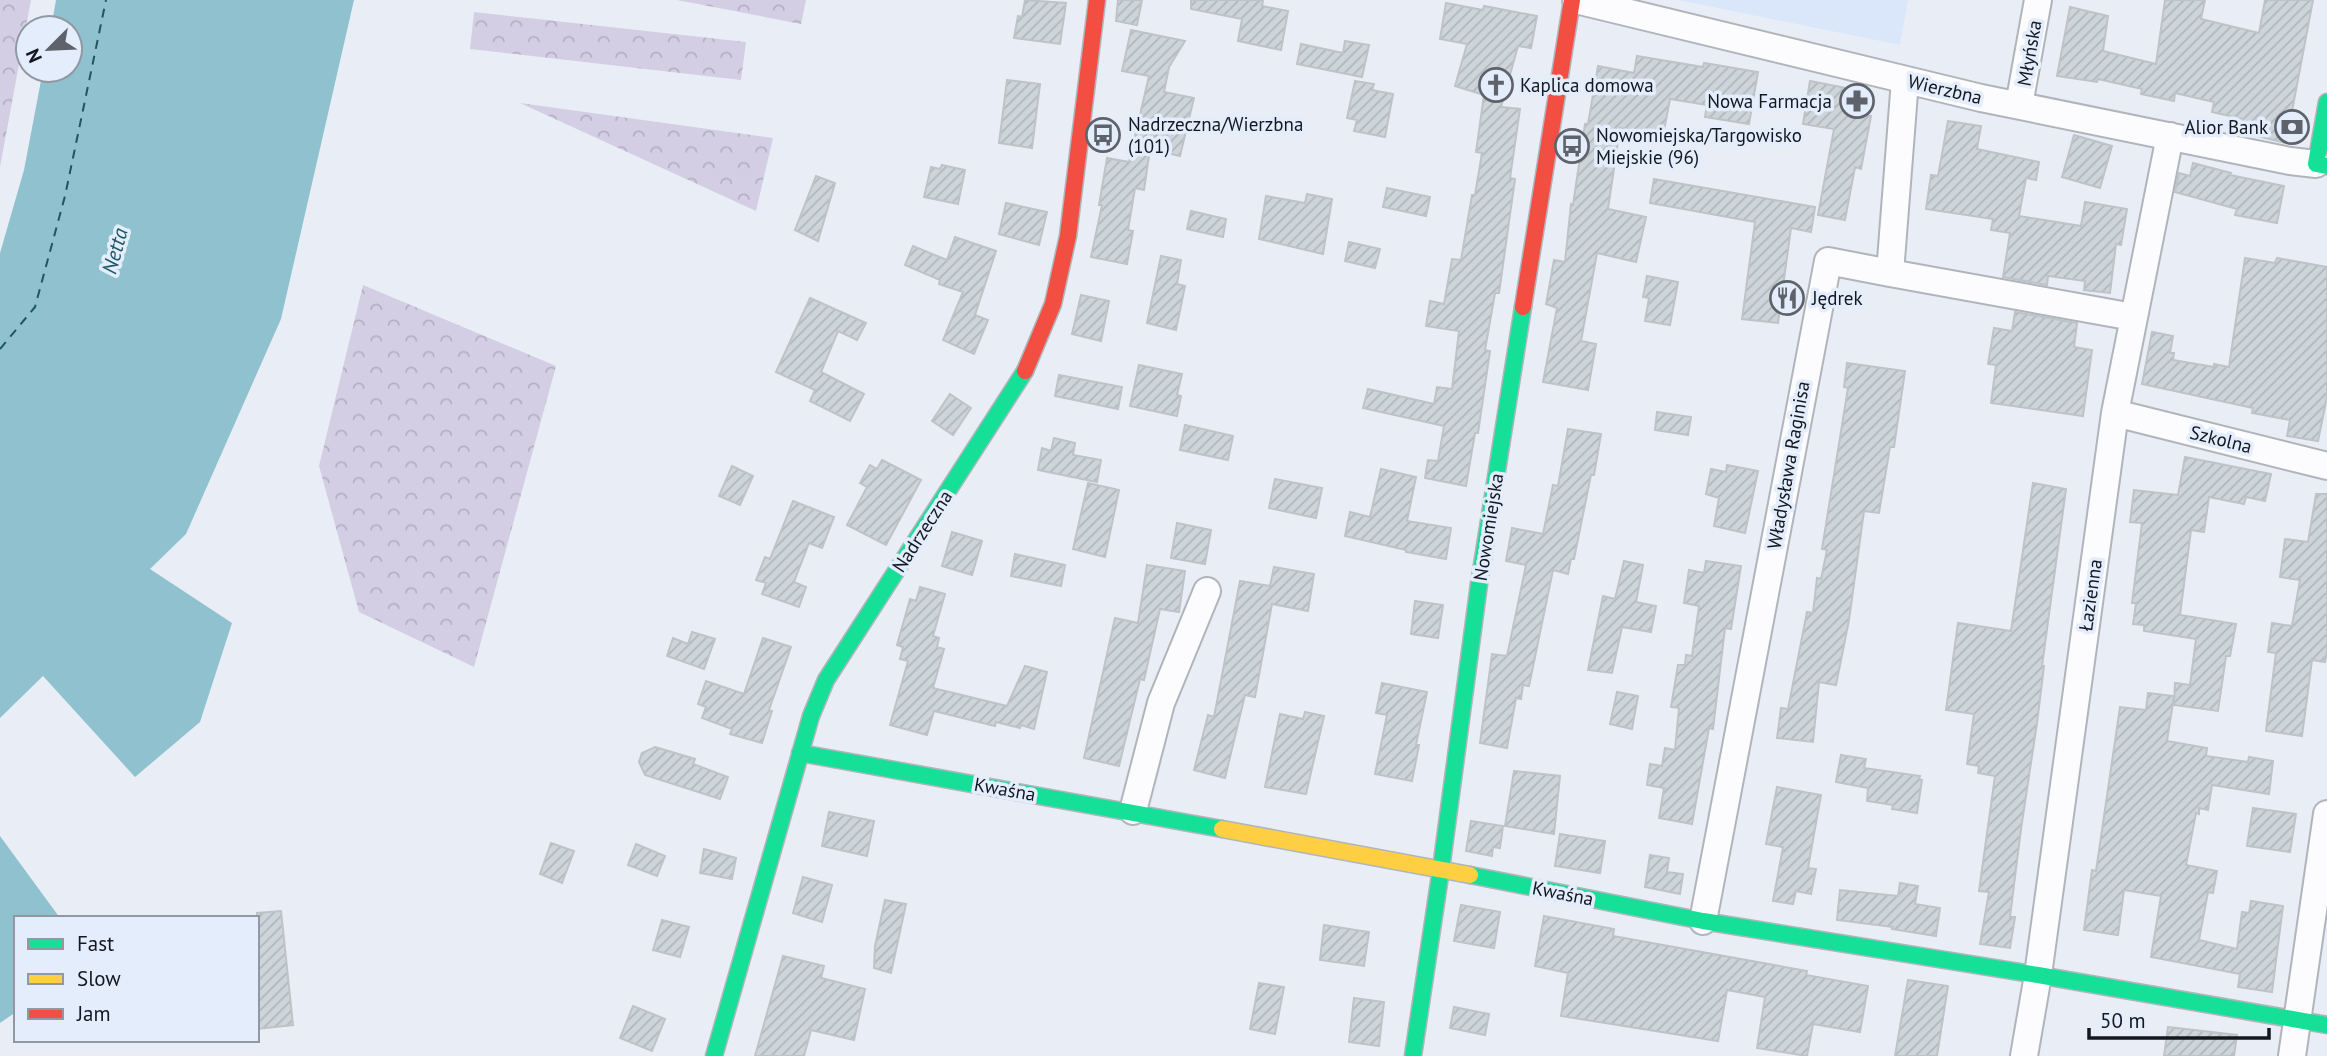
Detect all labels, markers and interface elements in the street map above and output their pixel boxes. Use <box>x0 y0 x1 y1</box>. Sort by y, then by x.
north arrow <box>14 14 84 84</box>
street label: Młyńska <box>2011 18 2047 88</box>
text: N <box>20 45 47 66</box>
church icon: Kaplica domowa <box>1477 66 1515 104</box>
street label: Wierzbna <box>1906 69 1984 109</box>
place label: Kaplica domowa <box>1520 73 1654 97</box>
pharmacy icon: Nowa Farmacja <box>1838 82 1876 120</box>
place label: Nowa Farmacja <box>1707 89 1832 113</box>
bank icon: Alior Bank <box>2273 108 2311 146</box>
place label: Nadrzeczna/Wierzbna (101) <box>1128 112 1303 158</box>
place label: Alior Bank <box>2185 115 2268 139</box>
bus stop icon: Nadrzeczna/Wierzbna (101) <box>1084 116 1122 154</box>
place label: Nowomiejska/Targowisko Miejskie (96) <box>1596 123 1802 169</box>
bus stop icon: Nowomiejska/Targowisko Miejskie (96) <box>1553 127 1591 165</box>
water label: Netta <box>95 224 134 277</box>
restaurant icon: Jędrek <box>1768 279 1806 317</box>
place label: Jędrek <box>1811 286 1863 310</box>
street label: Władysława Raginisa <box>1761 379 1815 551</box>
street label: Szkolna <box>2188 420 2254 458</box>
street label: Nowomiejska <box>1468 472 1508 582</box>
street label: Nadrzeczna <box>887 485 957 577</box>
street label: Łazienna <box>2073 558 2107 632</box>
street label: Kwaśna <box>972 772 1038 806</box>
street label: Kwaśna <box>1530 875 1596 911</box>
legend <box>14 916 259 1042</box>
text: Fast <box>77 930 114 957</box>
text: Slow <box>77 965 121 992</box>
scale bar <box>2089 996 2269 1040</box>
text: Jam <box>76 1000 111 1027</box>
text: 50 m <box>2100 1007 2146 1034</box>

